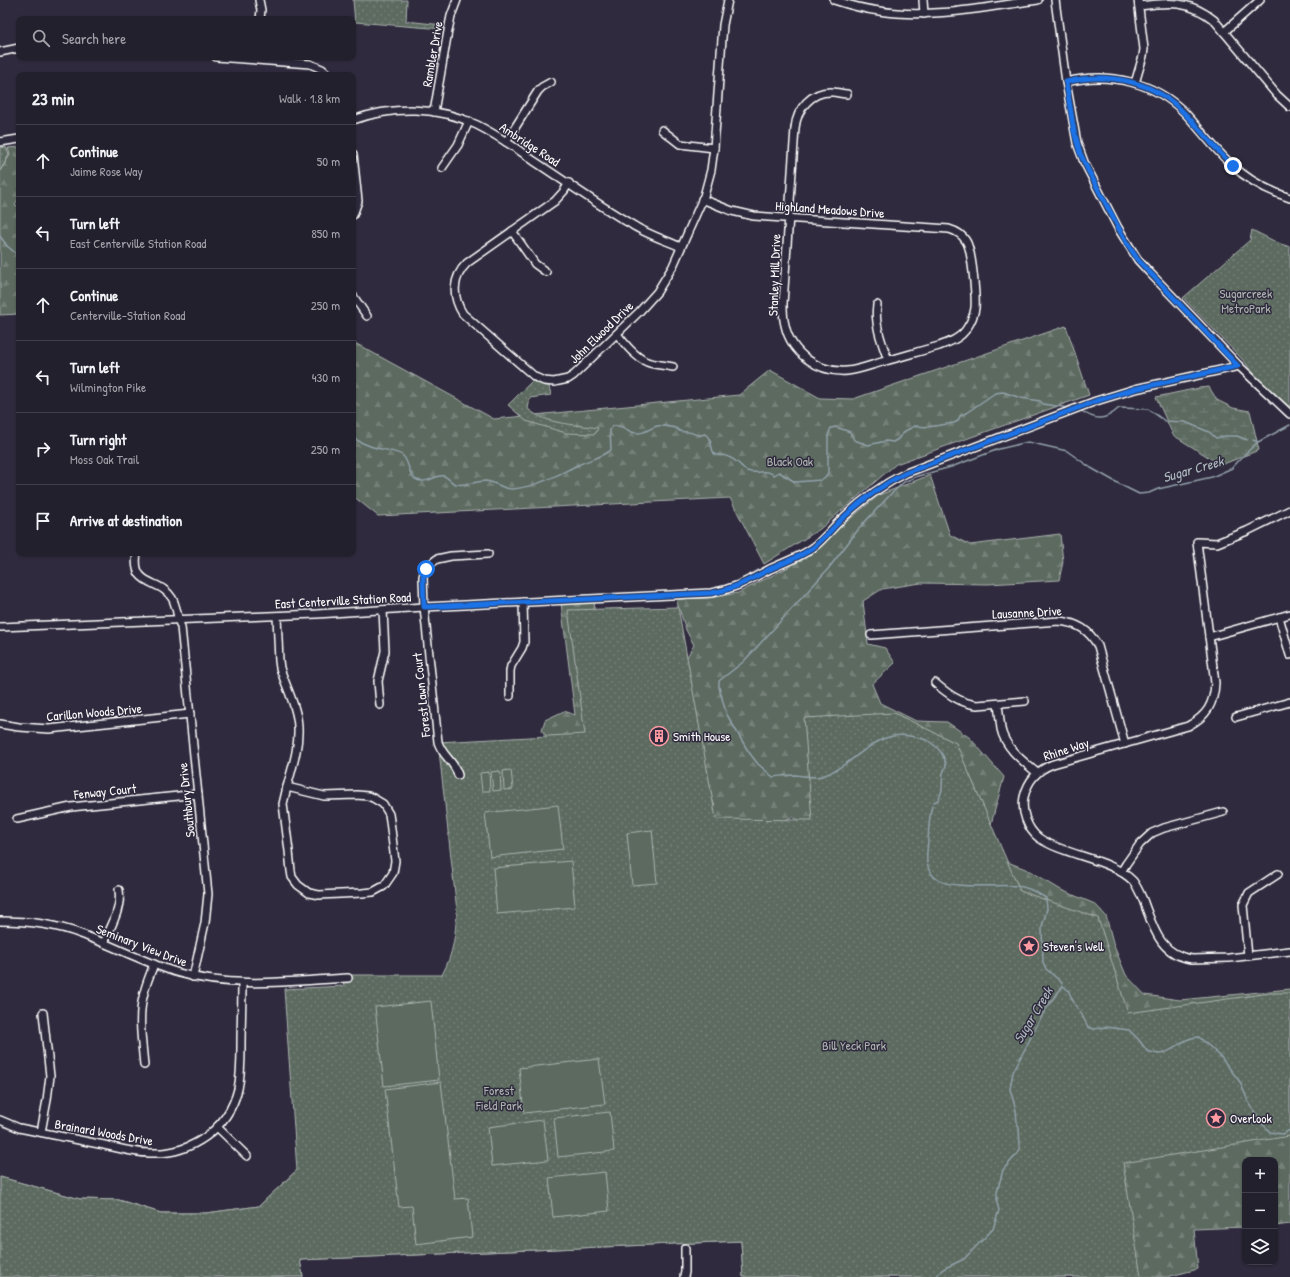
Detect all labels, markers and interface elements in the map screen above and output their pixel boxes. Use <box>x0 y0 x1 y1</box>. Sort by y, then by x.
search box <box>16 16 356 60</box>
street label: Rambler Drive <box>417 20 447 88</box>
icon: search <box>30 27 52 49</box>
text: Search here <box>62 28 126 49</box>
text: 23 min <box>32 87 75 110</box>
text: Walk · 1.8 km <box>279 89 340 107</box>
street label: Ambridge Road <box>496 118 564 170</box>
text: Continue <box>70 141 118 162</box>
icon: ahead <box>32 150 54 172</box>
text: 50 m <box>317 152 340 170</box>
route end <box>1224 157 1242 175</box>
text: Jaime Rose Way <box>70 162 143 180</box>
street label: Highland Meadows Drive <box>775 196 885 222</box>
text: Turn left <box>70 213 120 234</box>
icon: left <box>32 222 54 244</box>
text: 850 m <box>311 224 340 242</box>
text: East Centerville Station Road <box>70 234 206 252</box>
street label: Stanley Mill Drive <box>764 234 784 316</box>
park label: Sugarcreek MetroPark <box>1220 284 1273 317</box>
text: Continue <box>70 285 118 306</box>
icon: ahead <box>32 294 54 316</box>
text: 250 m <box>311 296 340 314</box>
street label: John Elwood Drive <box>565 297 637 367</box>
text: Centerville-Station Road <box>70 306 185 324</box>
text: Turn left <box>70 357 120 378</box>
icon: left <box>32 366 54 388</box>
text: 430 m <box>312 368 340 386</box>
text: Wilmington Pike <box>70 378 146 396</box>
text: Turn right <box>70 429 126 450</box>
icon: right <box>32 438 54 460</box>
text: 250 m <box>311 440 340 458</box>
text: Moss Oak Trail <box>70 450 139 468</box>
water label: Sugar Creek <box>1160 450 1227 487</box>
park label: Black Oak <box>767 452 814 470</box>
icon: arrive <box>32 510 54 532</box>
text: Arrive at destination <box>70 510 182 531</box>
route start <box>417 560 435 578</box>
street label: East Centerville Station Road <box>274 587 412 613</box>
street label: Lausanne Drive <box>992 601 1062 623</box>
street label: Forest Lawn Court <box>408 651 434 739</box>
street label: Carillon Woods Drive <box>45 699 143 725</box>
building icon: Smith House <box>648 725 670 747</box>
place label: Smith House <box>673 727 730 745</box>
street label: Rhine Way <box>1041 733 1092 765</box>
street label: Southbury Drive <box>173 762 199 838</box>
street label: Fenway Court <box>72 779 138 803</box>
street label: Seminary View Drive <box>94 919 190 971</box>
place icon: Steven's Well <box>1018 935 1040 957</box>
place label: Steven's Well <box>1043 937 1104 955</box>
water label: Sugar Creek <box>1008 982 1058 1047</box>
park label: Bill Yeck Park <box>822 1036 887 1054</box>
park label: Forest Field Park <box>475 1081 523 1114</box>
place icon: Overlook <box>1205 1107 1227 1129</box>
place label: Overlook <box>1230 1109 1273 1127</box>
street label: Brainard Woods Drive <box>53 1114 155 1150</box>
map controls <box>1242 1157 1278 1265</box>
button: + <box>1242 1157 1278 1193</box>
button: − <box>1242 1193 1278 1229</box>
button: layers <box>1242 1229 1278 1265</box>

